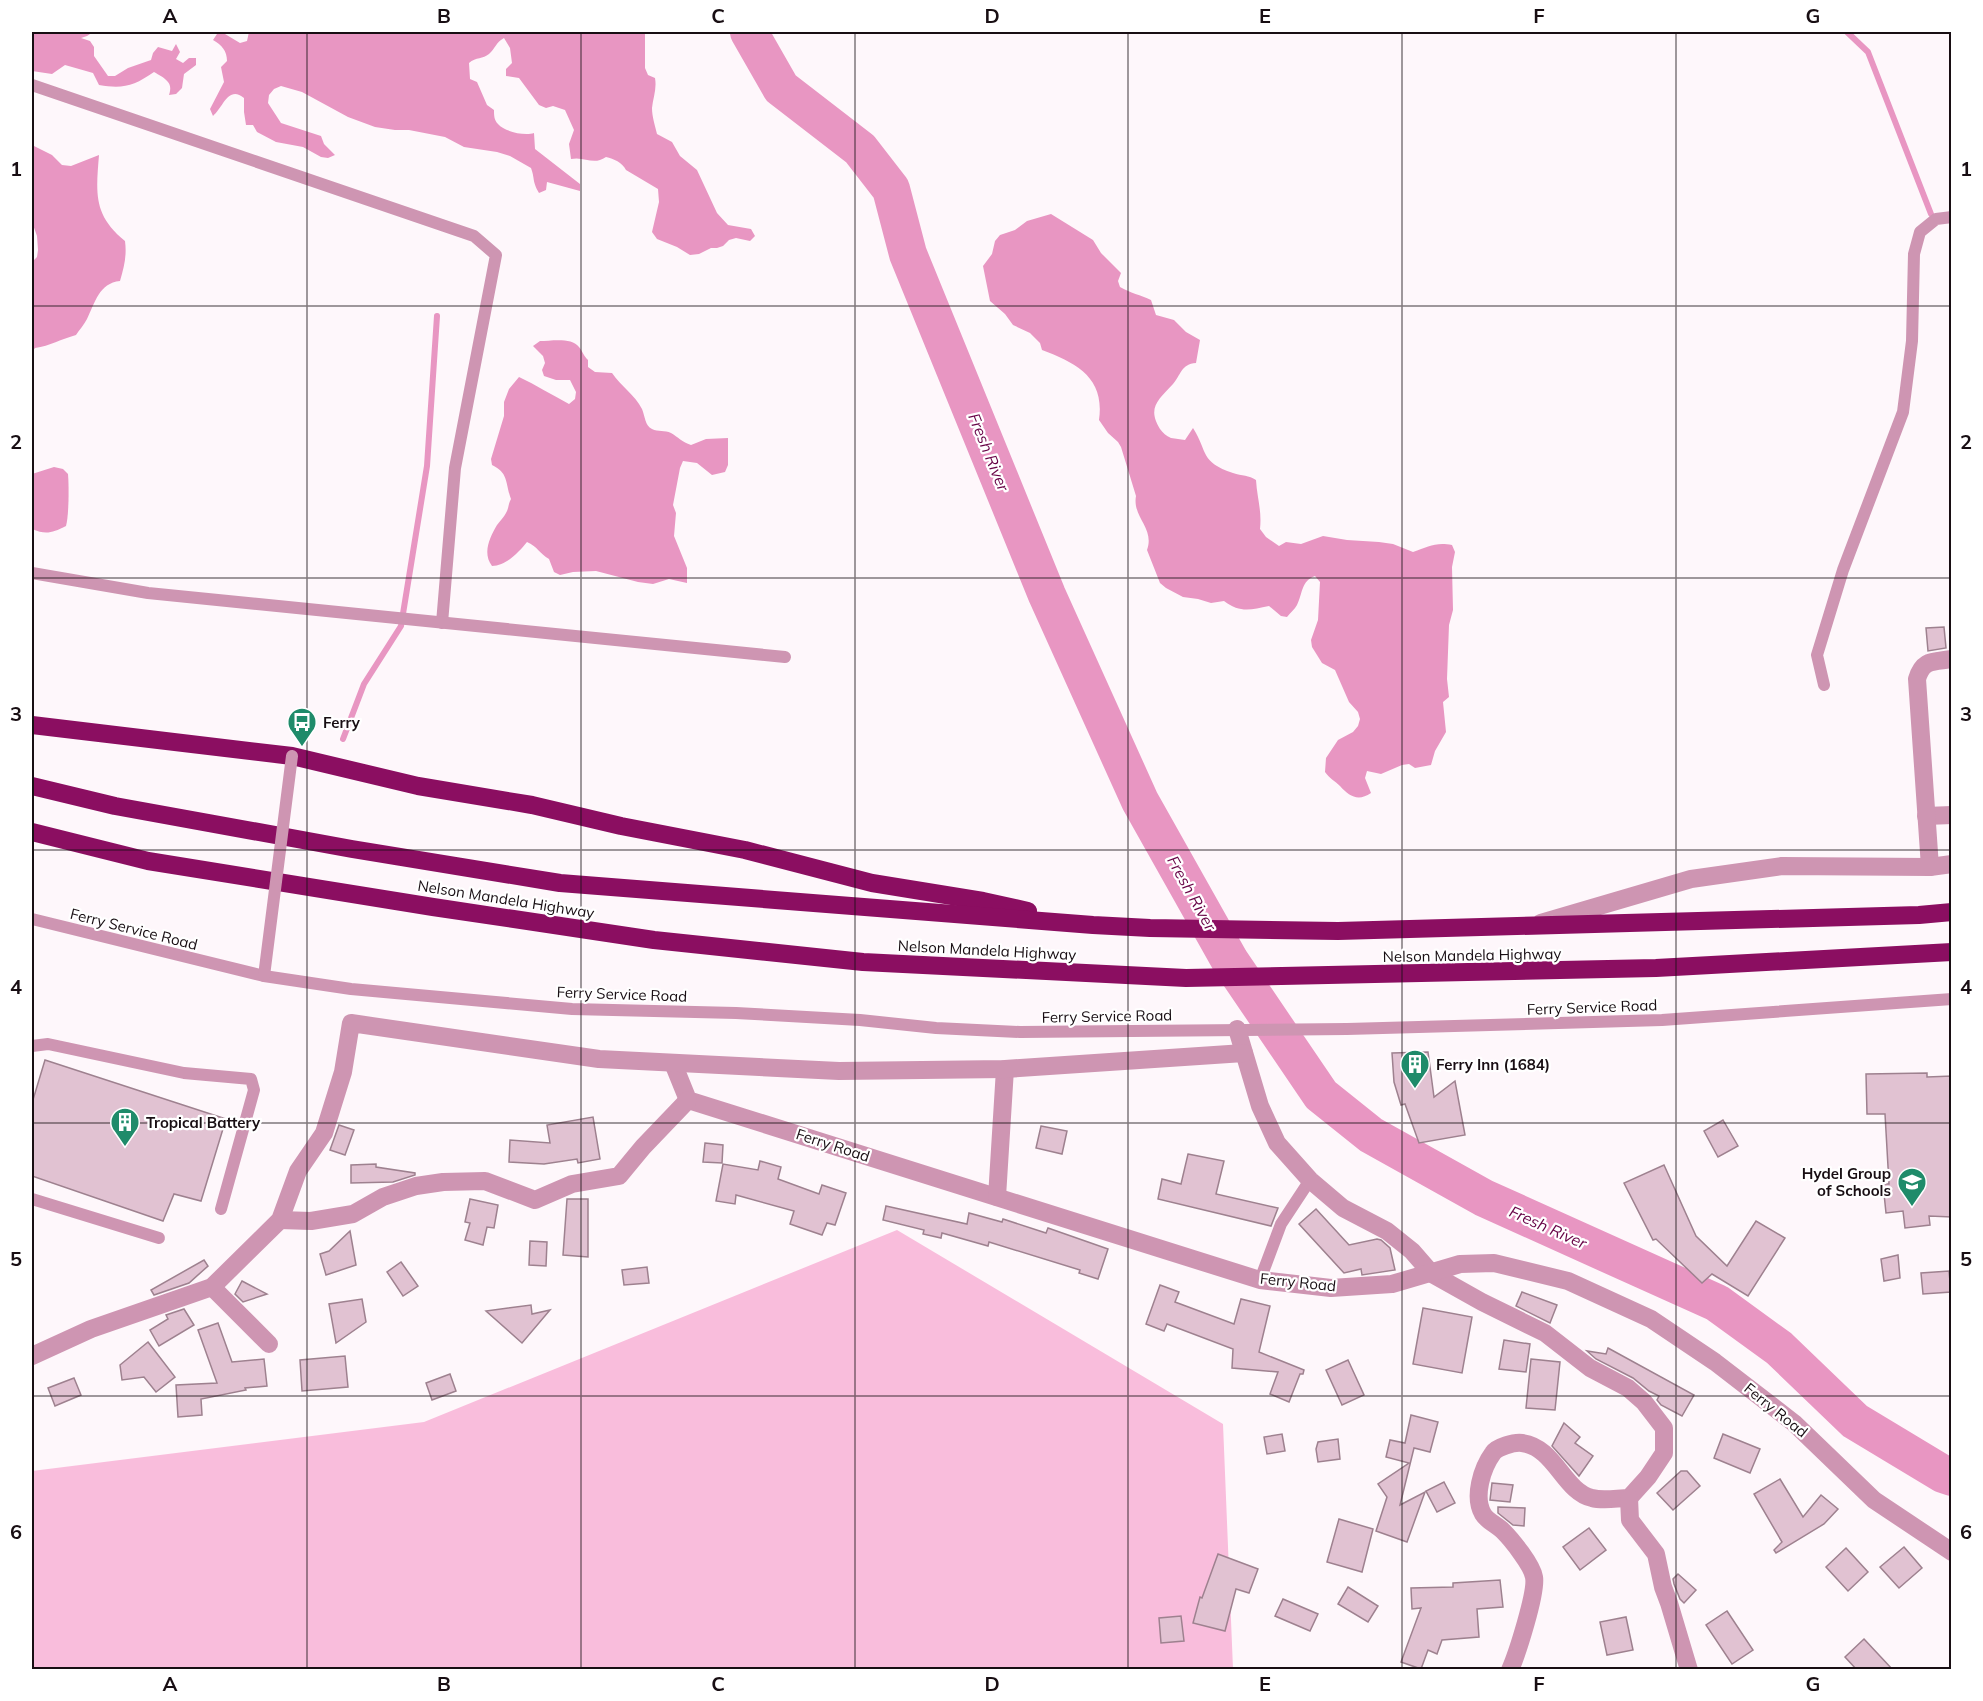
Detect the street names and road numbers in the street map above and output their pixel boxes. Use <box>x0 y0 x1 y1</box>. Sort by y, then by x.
street label: Nelson Mandela Highway <box>416 876 596 922</box>
street label: Ferry Service Road <box>68 904 200 954</box>
street label: Nelson Mandela Highway <box>897 936 1077 964</box>
street label: Nelson Mandela Highway <box>1383 944 1561 966</box>
street label: Ferry Service Road <box>556 982 688 1006</box>
street label: Ferry Service Road <box>1526 995 1658 1019</box>
street label: Ferry Service Road <box>1042 1005 1172 1027</box>
street label: Ferry Road <box>794 1124 872 1166</box>
street label: Ferry Road <box>1259 1269 1337 1295</box>
street label: Ferry Road <box>1740 1379 1812 1441</box>

